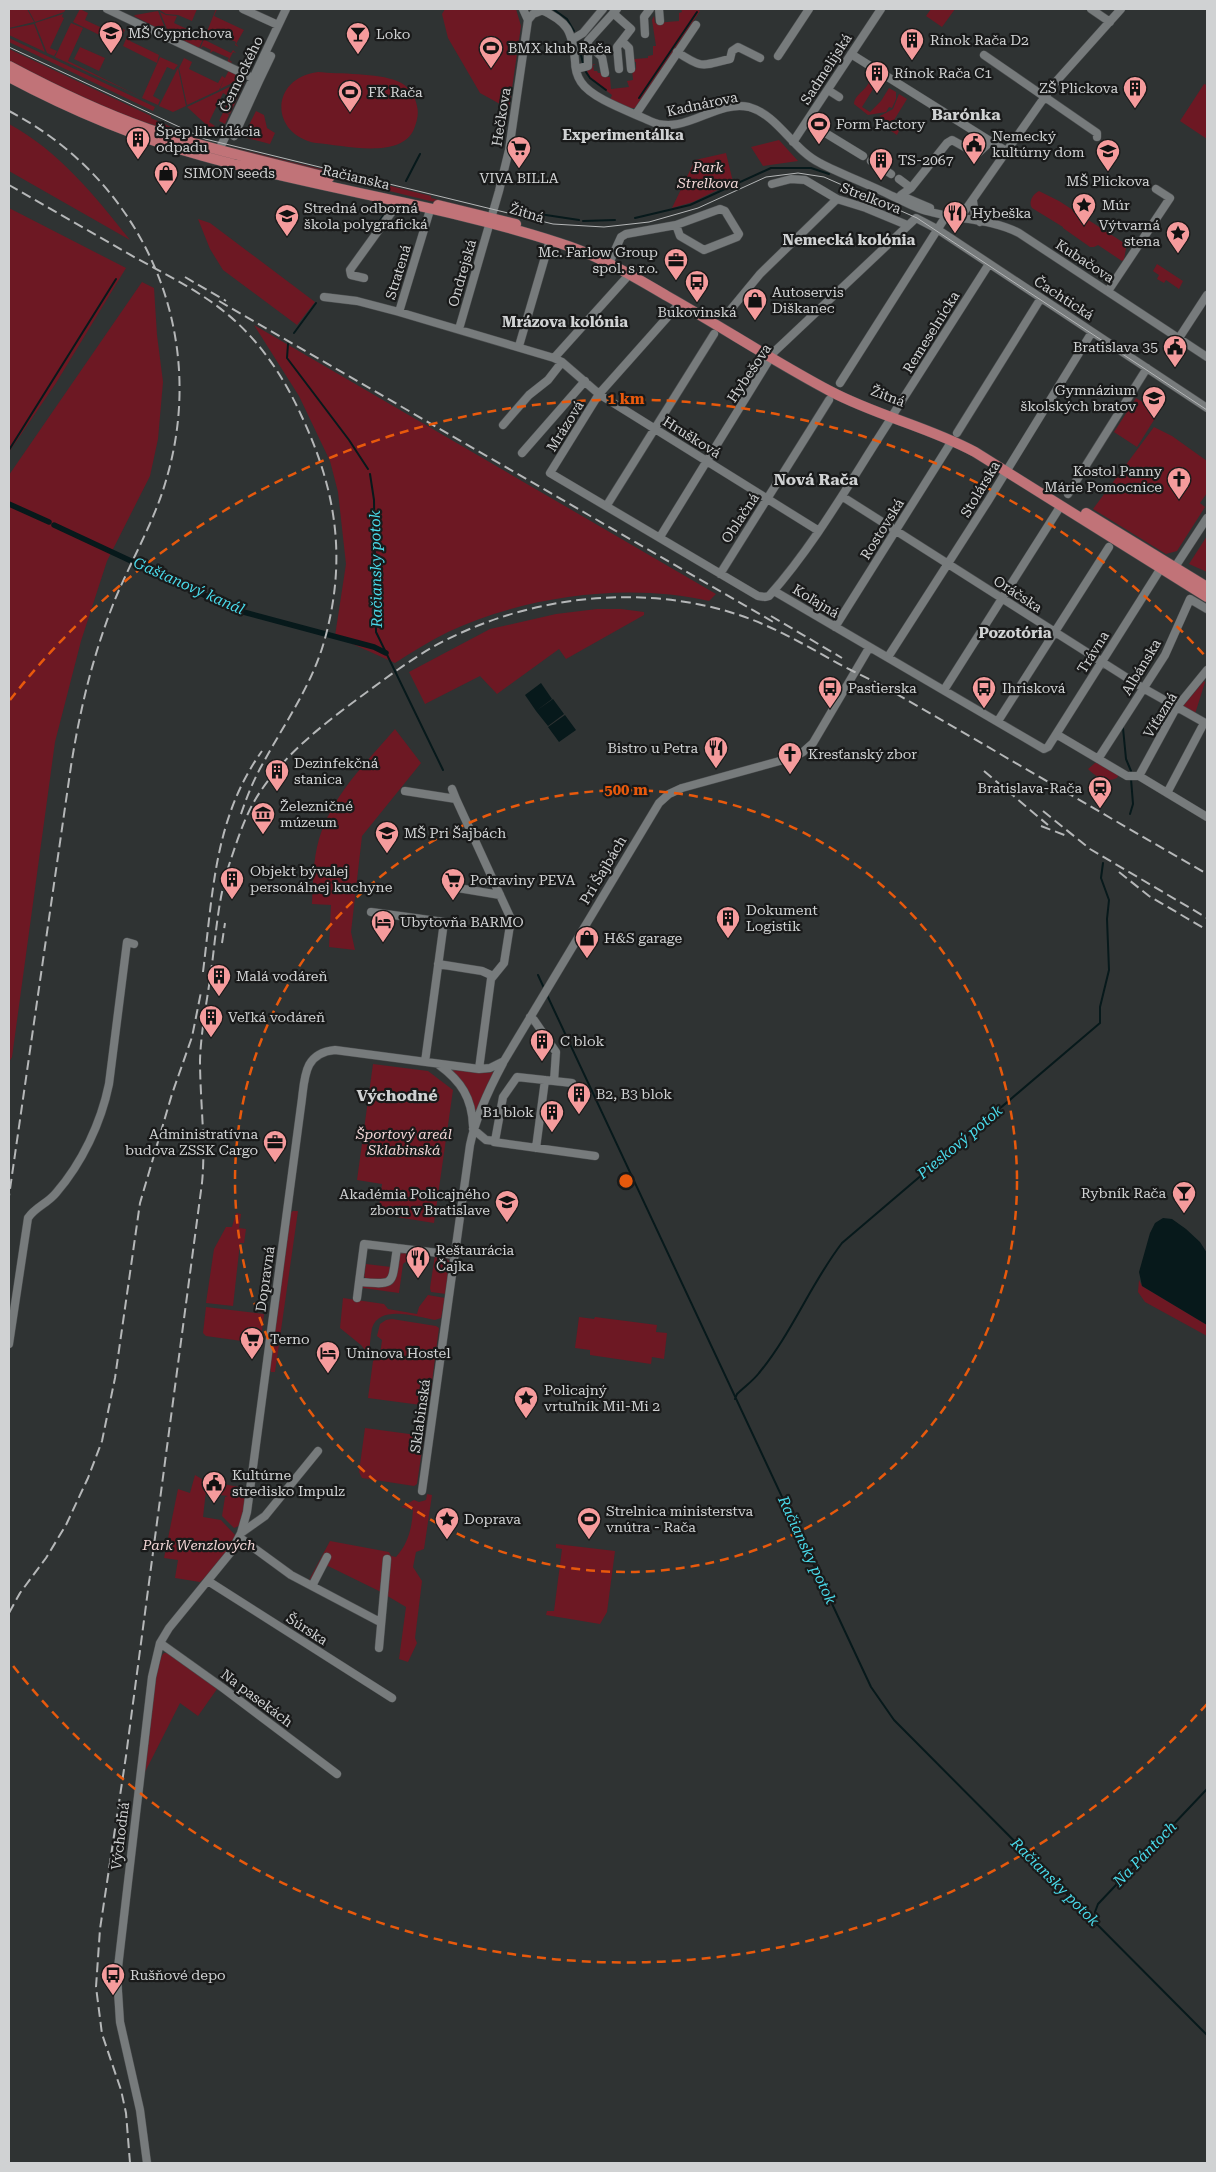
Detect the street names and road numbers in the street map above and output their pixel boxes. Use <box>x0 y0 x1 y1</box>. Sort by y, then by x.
street label: Sadmelijská <box>797 30 855 107</box>
street label: Černockého <box>216 33 266 115</box>
street label: Hečkova <box>488 86 514 148</box>
street label: Kadnárova <box>665 89 739 119</box>
street label: Račianska <box>321 161 392 193</box>
street label: Strelkova <box>838 179 904 217</box>
street label: Žitná <box>508 200 546 226</box>
street label: Kubačova <box>1053 236 1118 286</box>
street label: Ondrejská <box>445 237 479 308</box>
street label: Stratená <box>382 242 414 301</box>
street label: Čachtická <box>1031 273 1097 323</box>
street label: Remeselnícka <box>899 288 963 376</box>
street label: Hybešova <box>724 340 775 405</box>
street label: Žitná <box>869 382 908 410</box>
street label: Mrázová <box>543 397 587 454</box>
street label: Hrušková <box>660 413 724 461</box>
street label: Stolárska <box>957 458 1003 520</box>
street label: Oblačná <box>718 490 762 546</box>
street label: Rostovská <box>857 495 907 562</box>
street label: Oráčska <box>991 572 1046 616</box>
street label: Koľajná <box>790 581 842 621</box>
street label: Trávna <box>1074 628 1112 676</box>
street label: Albánska <box>1118 636 1164 698</box>
street label: Víťazná <box>1140 689 1180 741</box>
street label: Pri Šajbách <box>576 833 630 907</box>
street label: Dopravná <box>252 1245 278 1313</box>
street label: Sklabinská <box>407 1378 433 1454</box>
street label: Šúrska <box>283 1610 331 1648</box>
street label: Na pasekách <box>218 1666 296 1730</box>
street label: Východná <box>108 1801 132 1871</box>

